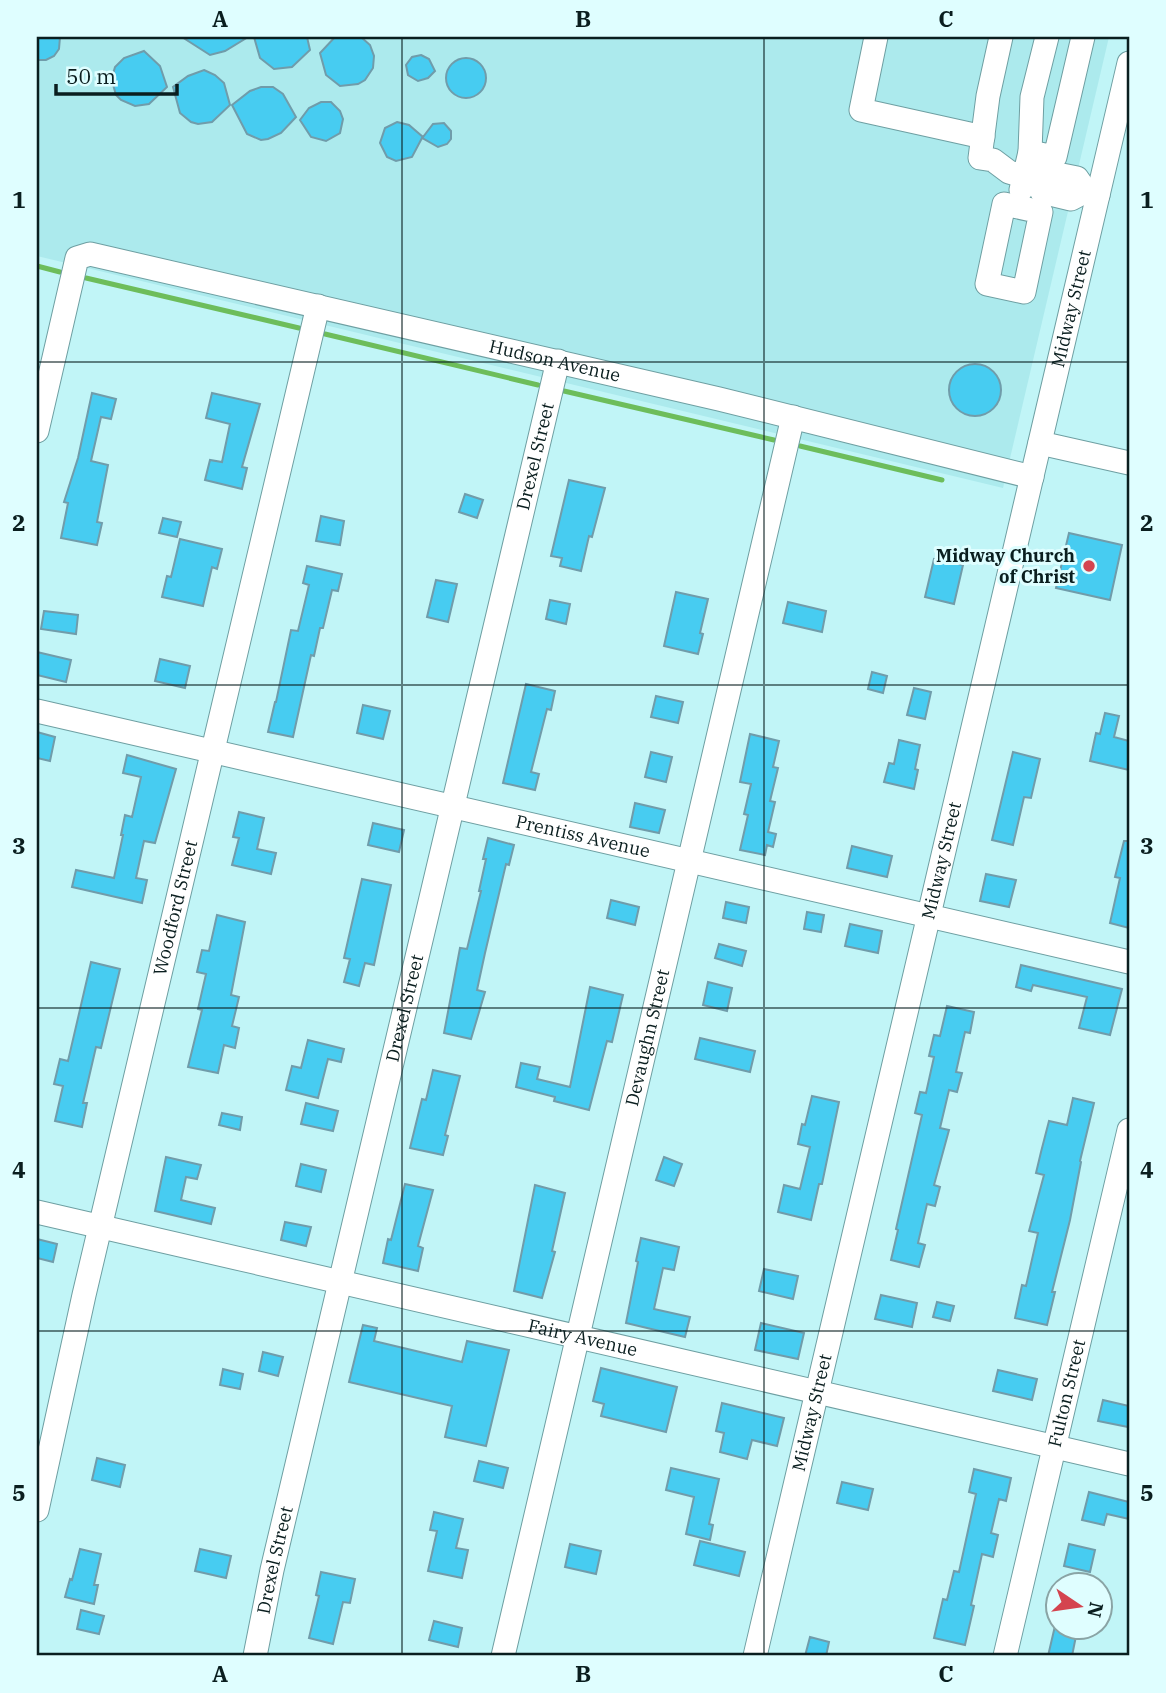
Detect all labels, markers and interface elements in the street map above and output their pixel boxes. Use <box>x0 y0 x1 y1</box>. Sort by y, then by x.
text: A <box>212 3 228 33</box>
text: B <box>575 3 591 33</box>
text: C <box>938 3 954 33</box>
scale bar <box>56 52 177 96</box>
text: 50 m <box>66 62 116 90</box>
text: 1 <box>12 184 26 214</box>
text: 1 <box>1140 184 1154 214</box>
street label: Midway Street <box>1046 247 1096 370</box>
street label: Hudson Avenue <box>487 334 623 387</box>
street label: Drexel Street <box>511 400 559 512</box>
text: 2 <box>12 507 26 537</box>
text: 2 <box>1140 507 1154 537</box>
place label: Midway Church of Christ <box>936 544 1075 588</box>
marker: Midway Church of Christ <box>1081 558 1097 574</box>
street label: Midway Street <box>916 799 966 922</box>
street label: Prentiss Avenue <box>513 809 652 863</box>
text: 3 <box>12 830 26 860</box>
text: 3 <box>1140 830 1154 860</box>
street label: Woodford Street <box>148 838 202 978</box>
street label: Drexel Street <box>381 952 428 1064</box>
street label: Devaughn Street <box>620 967 674 1108</box>
text: 4 <box>12 1154 26 1184</box>
text: 4 <box>1140 1154 1154 1184</box>
street label: Fairy Avenue <box>526 1314 640 1361</box>
street label: Fulton Street <box>1043 1337 1090 1449</box>
street label: Midway Street <box>787 1351 837 1474</box>
text: 5 <box>12 1477 26 1507</box>
text: 5 <box>1140 1477 1154 1507</box>
street label: Drexel Street <box>252 1504 298 1616</box>
north arrow <box>1044 1570 1114 1640</box>
text: N <box>1082 1600 1109 1620</box>
text: A <box>212 1658 228 1688</box>
text: B <box>575 1658 591 1688</box>
text: C <box>938 1658 954 1688</box>

